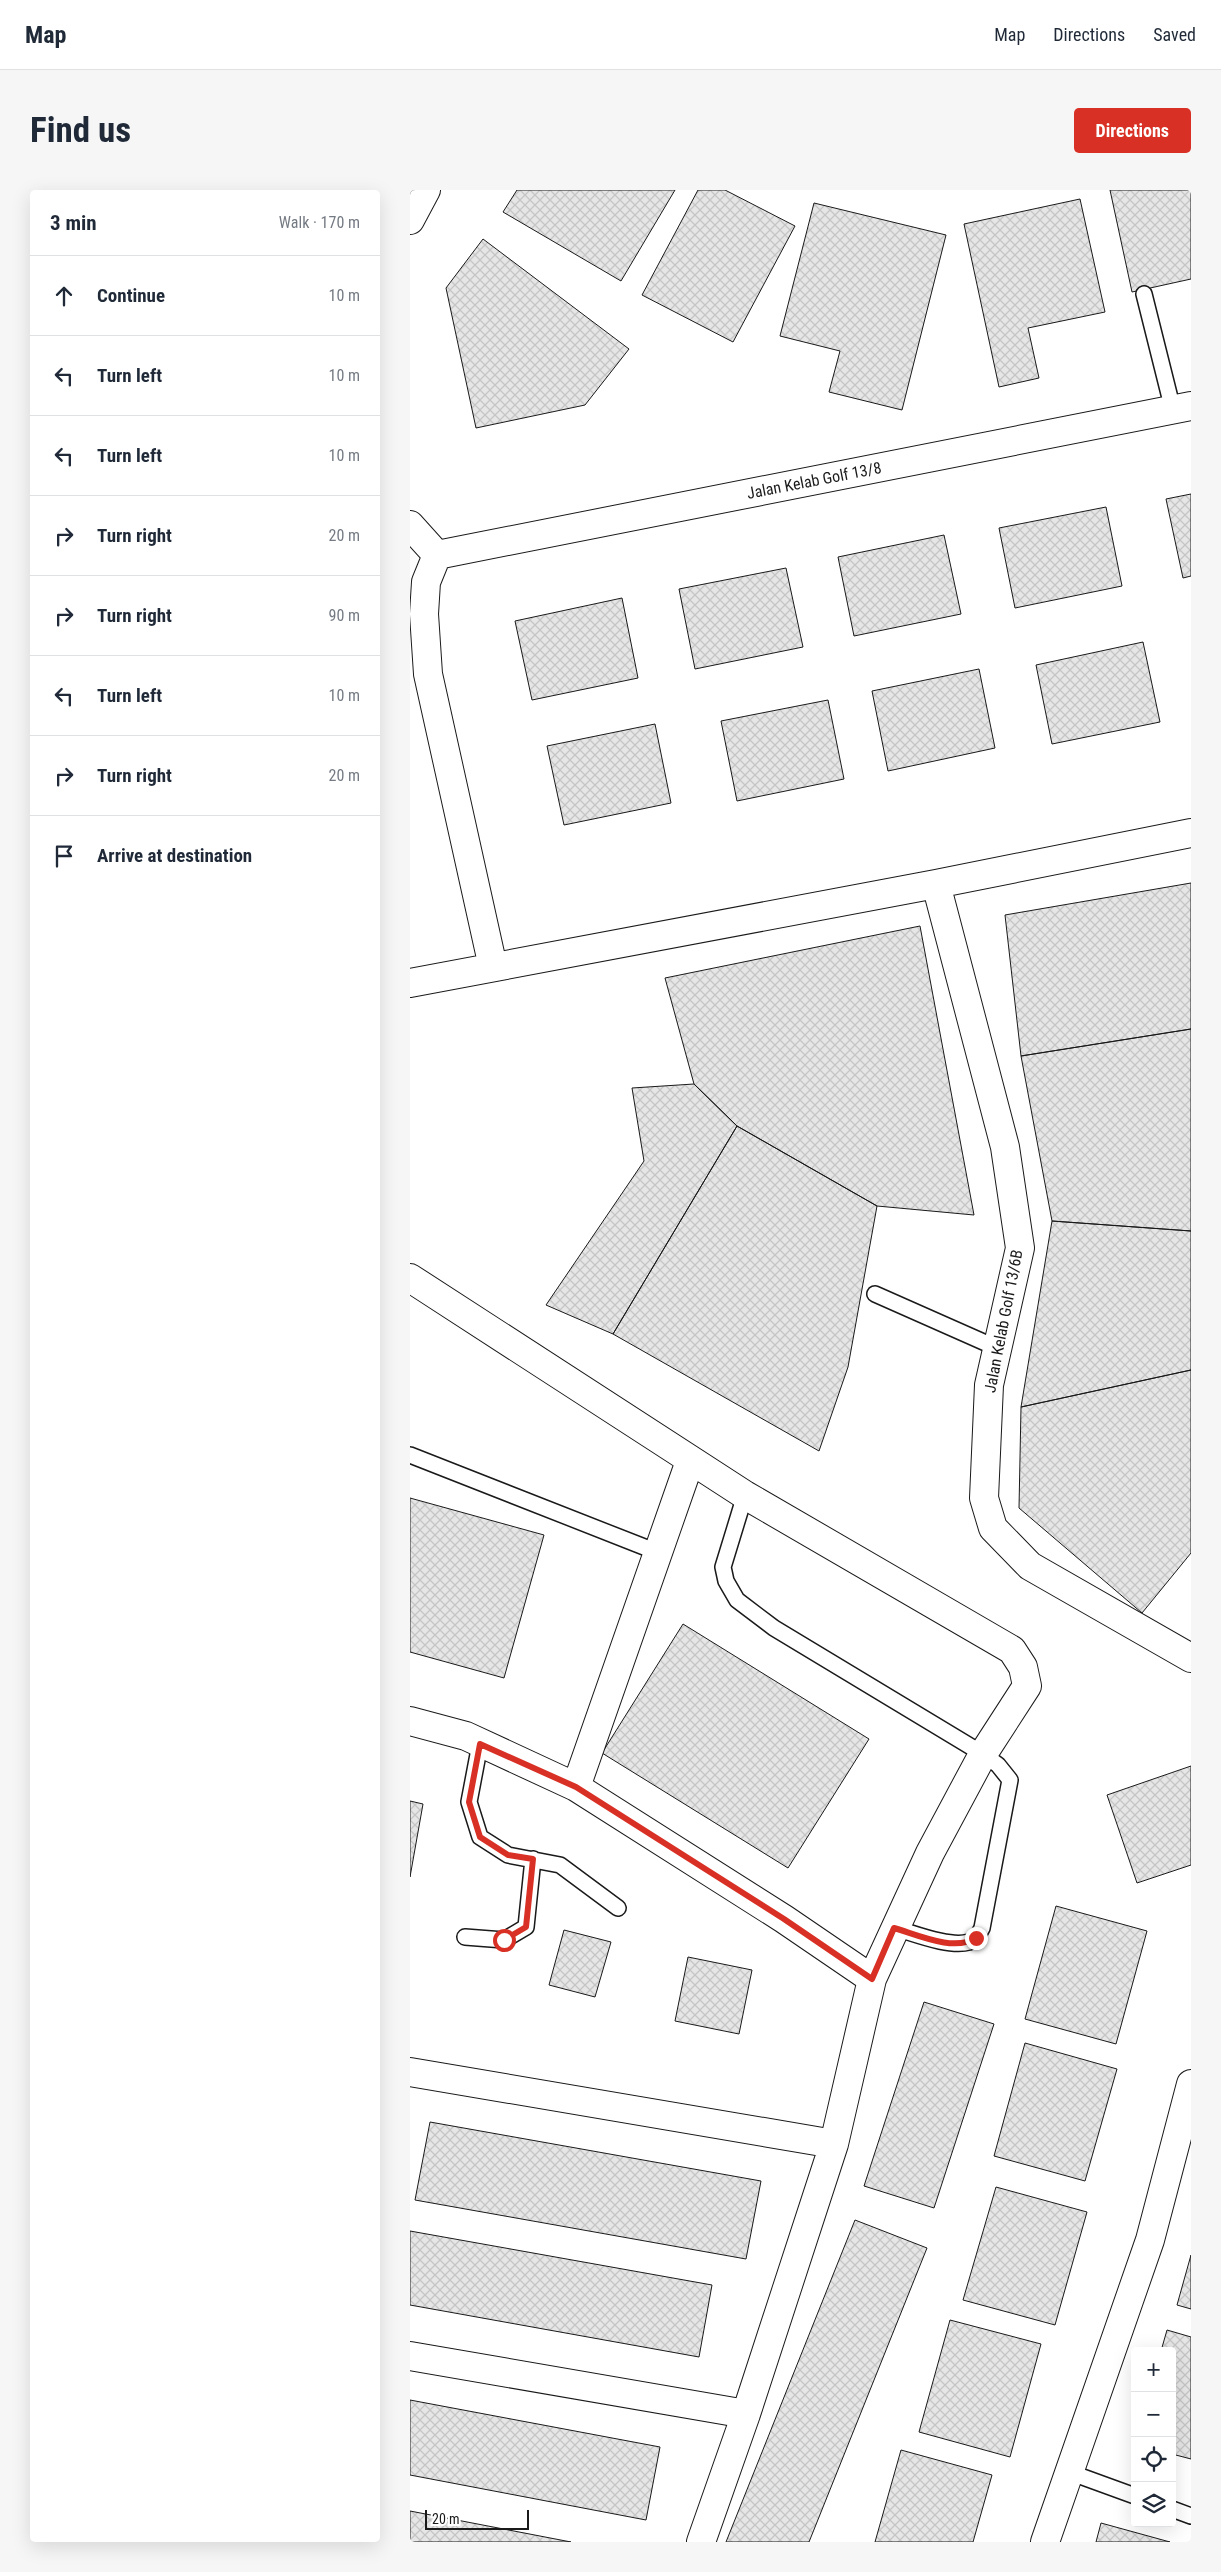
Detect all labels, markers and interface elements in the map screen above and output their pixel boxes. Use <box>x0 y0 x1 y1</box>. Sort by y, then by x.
text: Map <box>25 21 66 49</box>
text: Map <box>994 24 1025 45</box>
text: Directions <box>1053 24 1125 45</box>
text: Saved <box>1153 24 1196 45</box>
button: Directions <box>1074 108 1191 153</box>
text: Find us <box>30 110 131 151</box>
text: 3 min <box>50 211 97 235</box>
text: Walk · 170 m <box>279 213 360 232</box>
icon: ahead <box>50 282 78 310</box>
text: Continue <box>97 284 165 307</box>
text: 10 m <box>328 286 360 305</box>
icon: left <box>50 362 78 390</box>
text: Turn left <box>97 364 162 387</box>
text: 10 m <box>328 366 360 385</box>
icon: left <box>50 442 78 470</box>
text: Turn left <box>97 444 162 467</box>
text: 10 m <box>328 446 360 465</box>
street label: Jalan Kelab Golf 13/8 <box>745 458 883 503</box>
icon: right <box>50 522 78 550</box>
text: Turn right <box>97 524 172 547</box>
text: 20 m <box>328 526 360 545</box>
icon: right <box>50 602 78 630</box>
text: Turn right <box>97 604 172 627</box>
text: 90 m <box>328 606 360 625</box>
icon: left <box>50 682 78 710</box>
text: Turn left <box>97 684 162 707</box>
text: 10 m <box>328 686 360 705</box>
icon: right <box>50 762 78 790</box>
text: Turn right <box>97 764 172 787</box>
text: 20 m <box>328 766 360 785</box>
icon: arrive <box>50 842 78 870</box>
text: Arrive at destination <box>97 844 252 867</box>
street label: Jalan Kelab Golf 13/6B <box>980 1248 1027 1394</box>
route end <box>965 1927 988 1950</box>
route start <box>493 1929 516 1952</box>
map controls <box>1131 2347 1176 2527</box>
button: + <box>1131 2347 1176 2392</box>
button: − <box>1131 2392 1176 2437</box>
button: locate <box>1131 2437 1176 2482</box>
button: layers <box>1131 2482 1176 2527</box>
scale bar <box>425 2507 529 2530</box>
text: 20 m <box>432 2511 460 2527</box>

